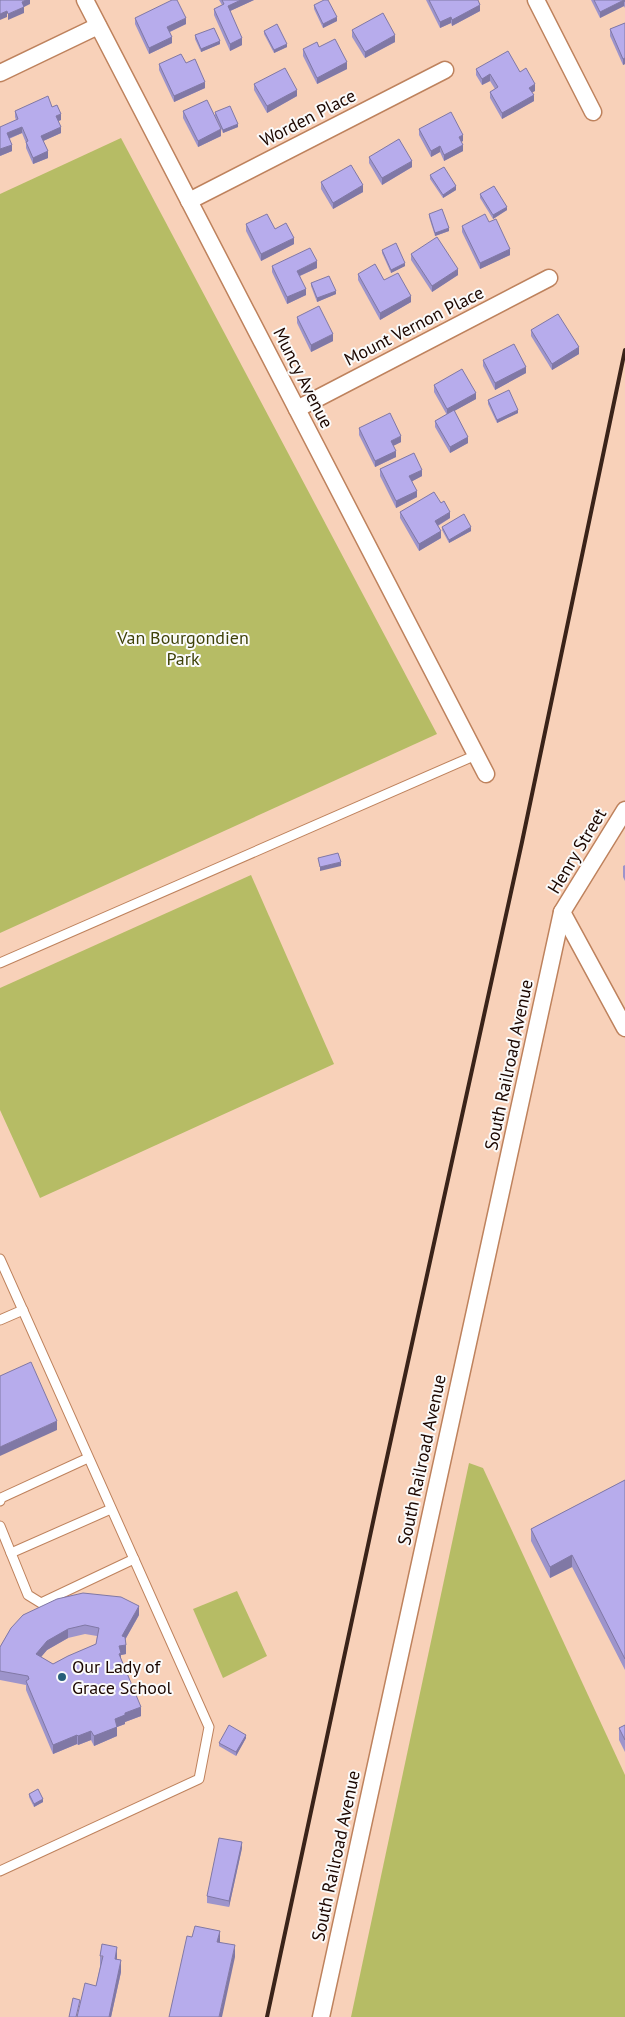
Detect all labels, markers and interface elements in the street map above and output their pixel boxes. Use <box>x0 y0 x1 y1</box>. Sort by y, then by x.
street label: Worden Place <box>256 84 360 152</box>
street label: Mount Vernon Place <box>340 280 487 371</box>
street label: Muncy Avenue <box>268 324 339 432</box>
park label: Van Bourgondien Park <box>116 626 249 670</box>
street label: Henry Street <box>542 804 611 898</box>
street label: South Railroad Avenue <box>479 977 538 1152</box>
street label: South Railroad Avenue <box>392 1372 451 1547</box>
place label: Our Lady of Grace School <box>72 1655 173 1699</box>
marker: Our Lady of Grace School <box>56 1671 68 1683</box>
street label: South Railroad Avenue <box>306 1768 365 1943</box>

